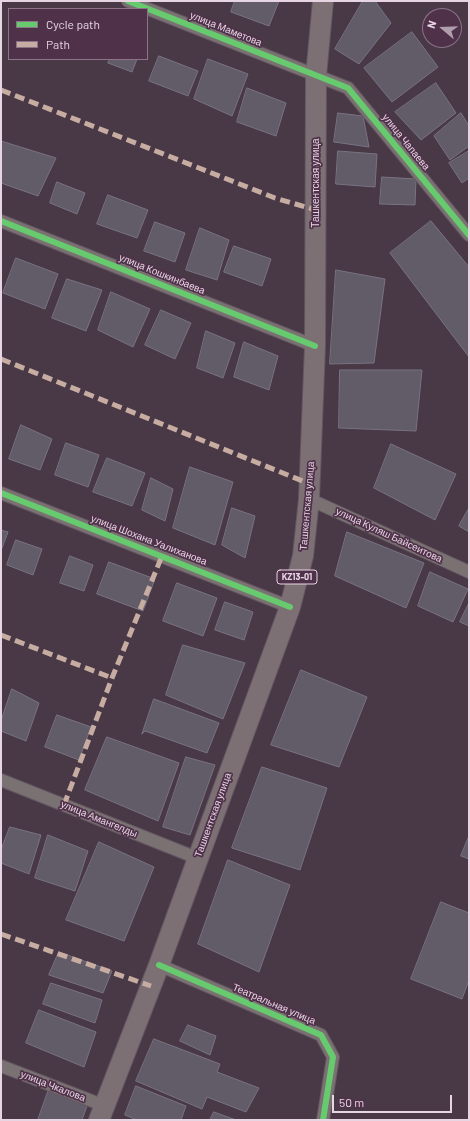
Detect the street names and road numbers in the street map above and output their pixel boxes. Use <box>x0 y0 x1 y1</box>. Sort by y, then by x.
street label: улица Маметова <box>188 9 264 49</box>
street label: улица Чапаева <box>380 111 432 173</box>
street label: Ташкентская улица <box>310 138 322 228</box>
street label: улица Кошкинбаева <box>117 251 207 297</box>
street label: Ташкентская улица <box>297 461 317 551</box>
street label: улица Куляш Байсеитова <box>334 505 444 565</box>
street label: улица Шохана Уалиханова <box>89 512 209 568</box>
road number: KZ13-01 <box>277 570 317 584</box>
street label: Ташкентская улица <box>192 771 234 859</box>
street label: улица Амангелды <box>59 798 139 840</box>
street label: Театральная улица <box>231 981 317 1027</box>
street label: улица Чкалова <box>19 1068 87 1104</box>

